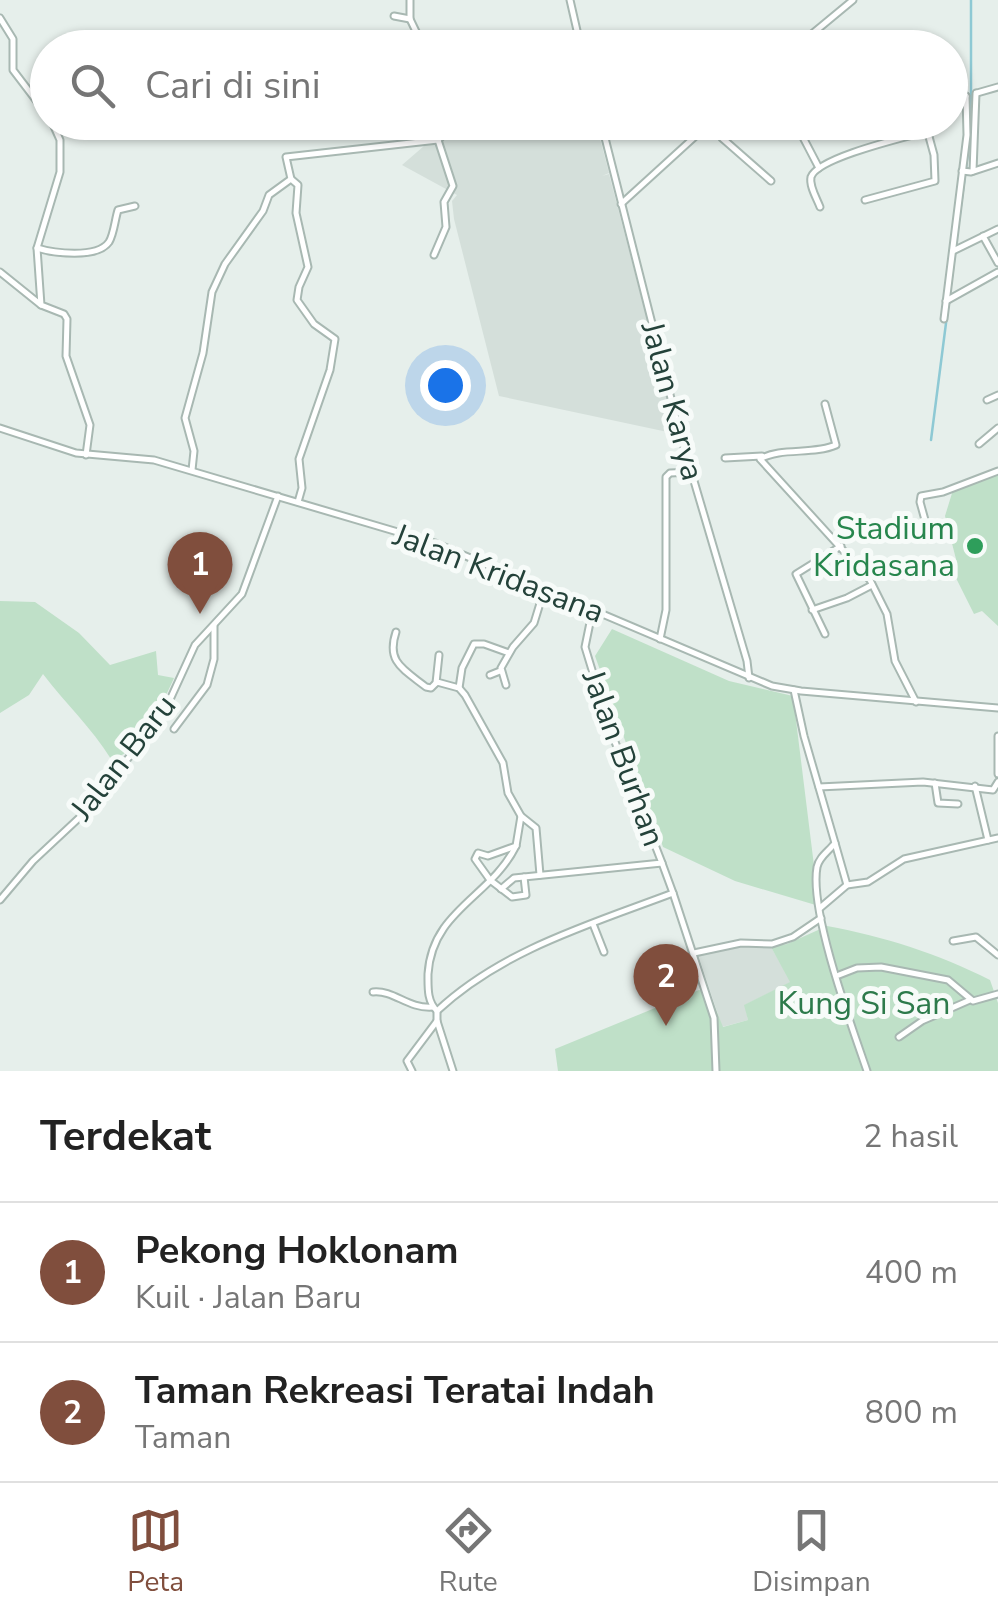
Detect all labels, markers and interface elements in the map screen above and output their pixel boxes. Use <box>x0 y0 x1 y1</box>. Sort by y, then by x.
search box <box>30 30 968 140</box>
icon: search <box>65 58 120 113</box>
text: Cari di sini <box>145 60 321 111</box>
street label: Jalan Karya <box>630 316 714 485</box>
your location <box>420 360 471 411</box>
place label: Stadium Kridasana <box>813 507 955 587</box>
street label: Jalan Kridasana <box>386 513 610 633</box>
pin: 1 <box>168 532 232 614</box>
marker: Stadium Kridasana <box>964 535 986 557</box>
street label: Jalan Burhan <box>571 663 675 852</box>
street label: Jalan Baru <box>60 686 186 830</box>
pin: 2 <box>634 944 698 1026</box>
park label: Kung Si San <box>778 982 950 1025</box>
text: Terdekat <box>40 1108 211 1165</box>
text: 2 hasil <box>863 1115 958 1158</box>
text: Pekong Hoklonam <box>135 1225 459 1276</box>
text: 1 <box>63 1251 82 1294</box>
text: 400 m <box>865 1251 958 1294</box>
text: Kuil · Jalan Baru <box>135 1276 361 1319</box>
text: Taman Rekreasi Teratai Indah <box>135 1365 655 1416</box>
text: 2 <box>63 1391 82 1434</box>
text: 800 m <box>865 1391 958 1434</box>
text: Taman <box>135 1416 231 1459</box>
tab: Peta <box>127 1503 184 1601</box>
tab: Rute <box>439 1503 498 1601</box>
tab: Disimpan <box>752 1503 871 1601</box>

